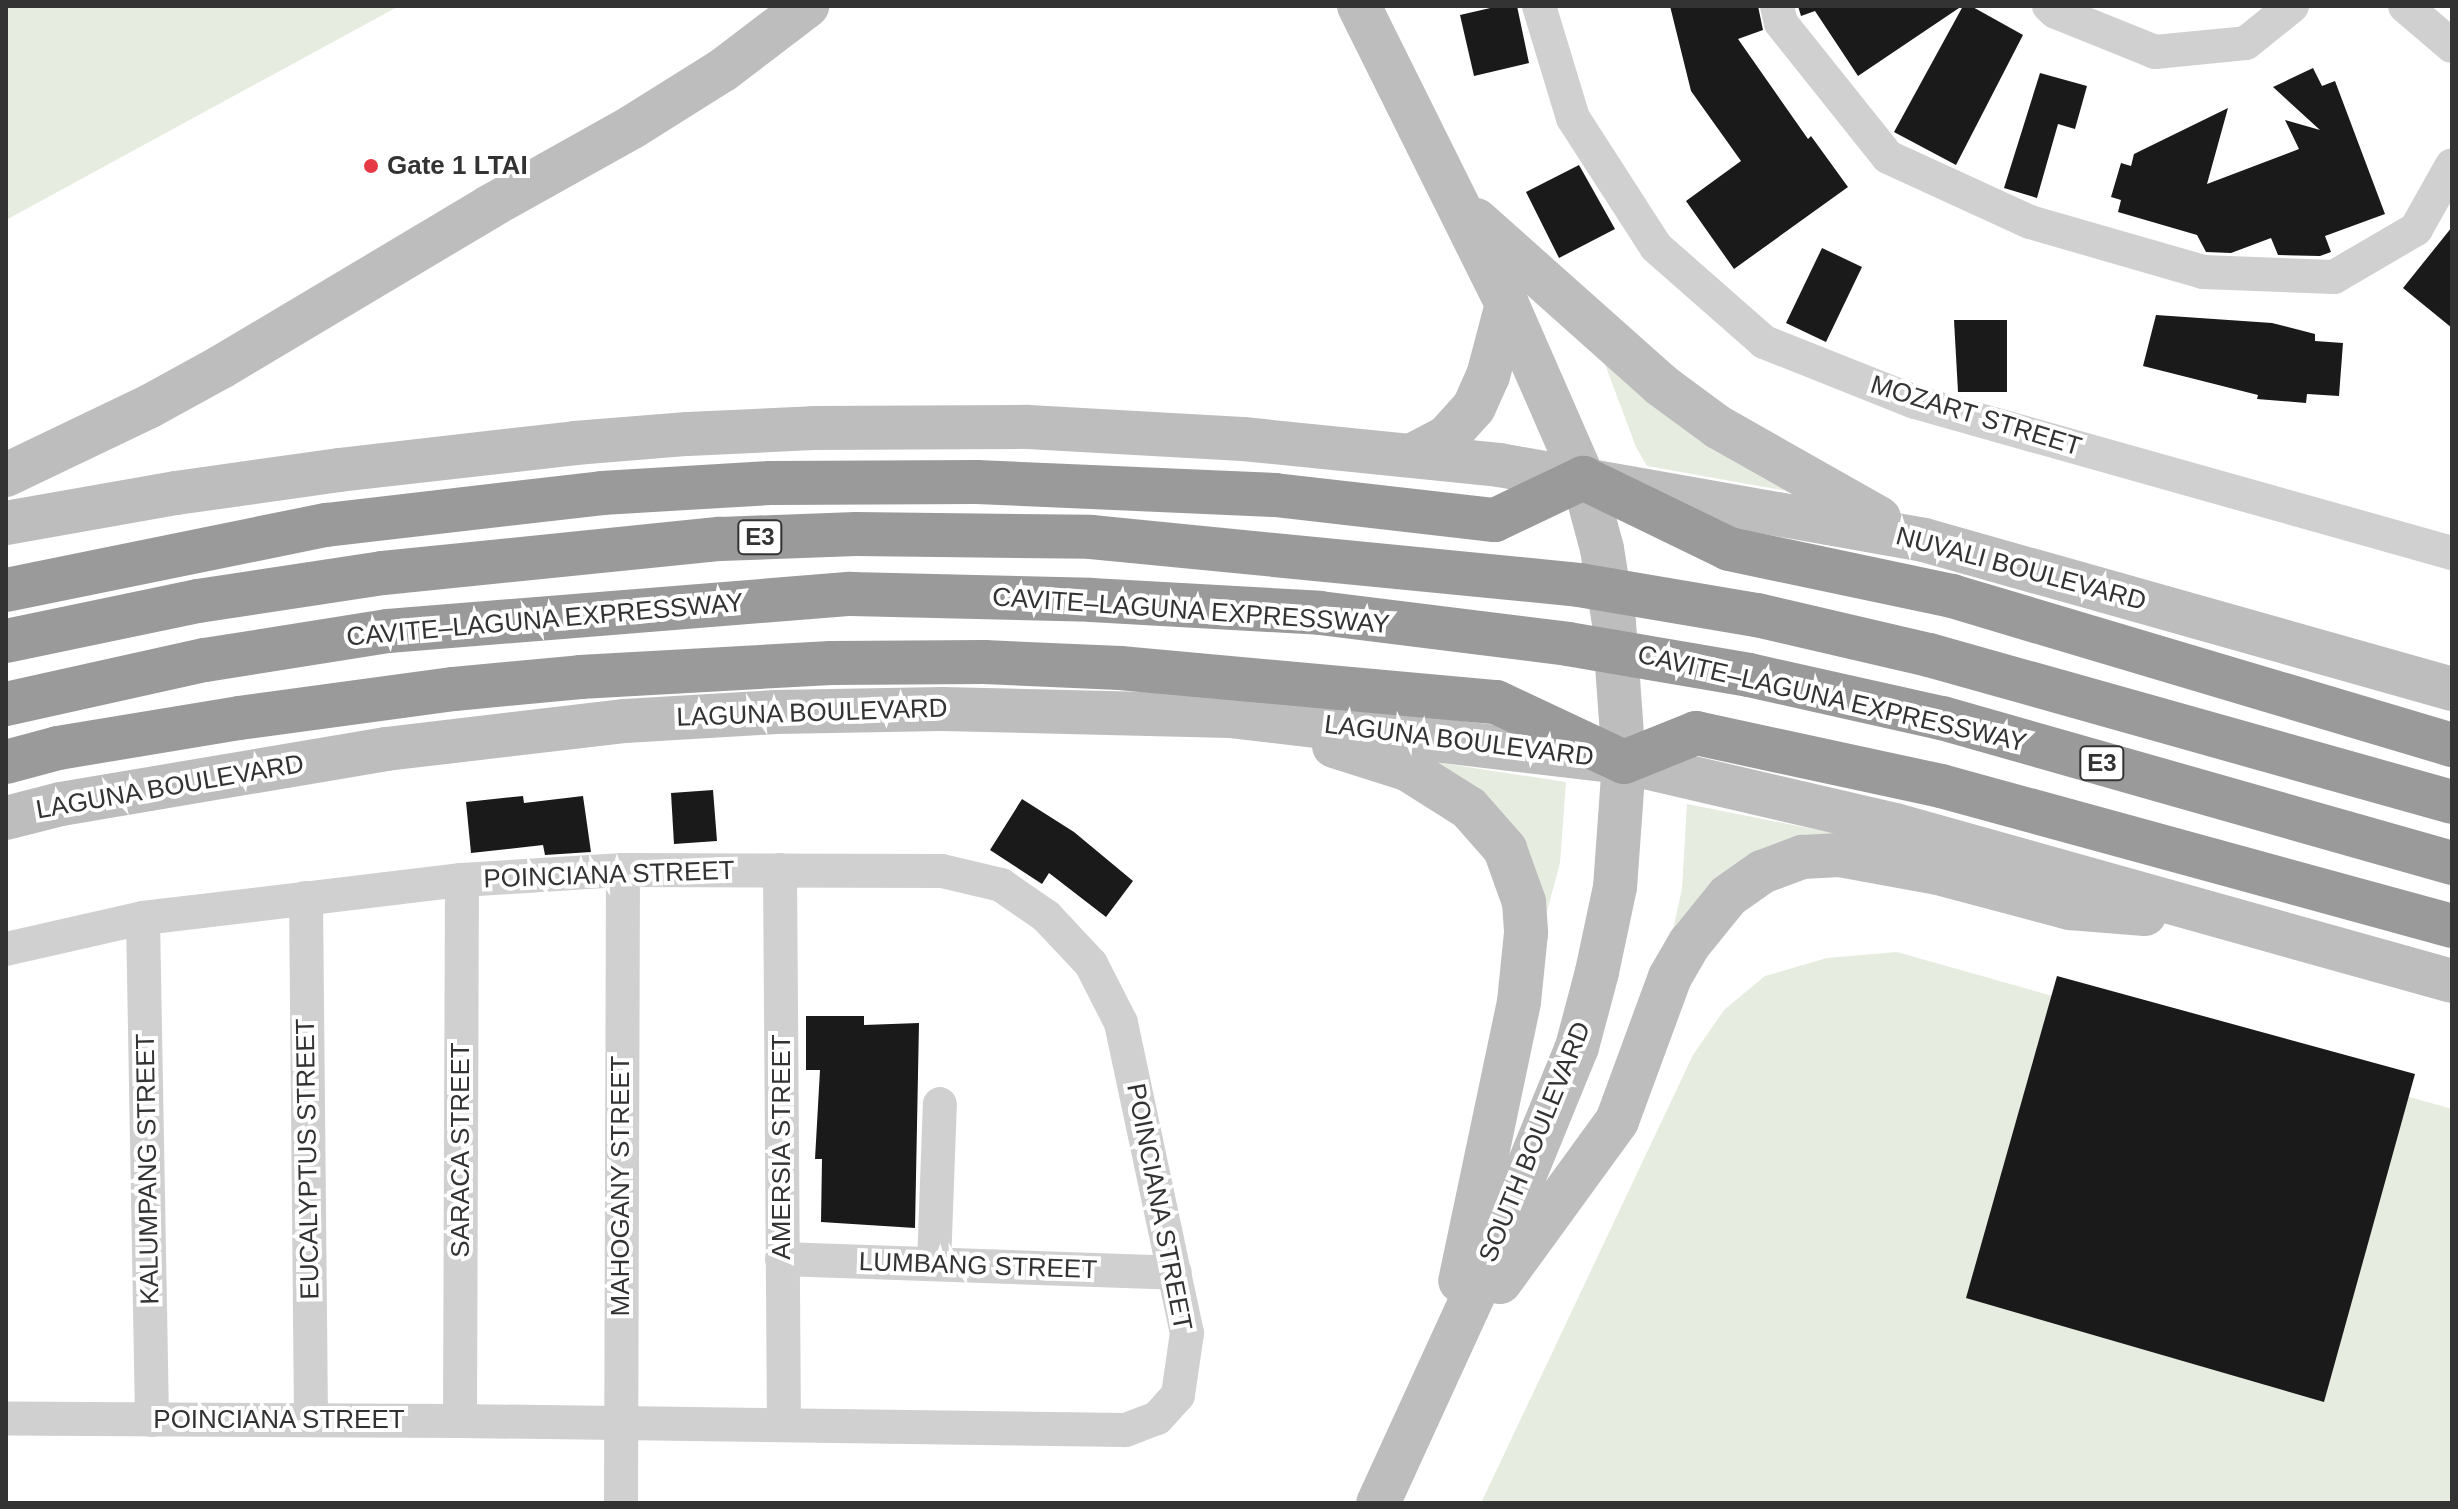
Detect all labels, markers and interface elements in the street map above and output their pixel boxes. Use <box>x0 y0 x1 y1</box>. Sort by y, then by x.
place label: Gate 1 LTAI <box>387 150 528 182</box>
marker: Gate 1 LTAI <box>362 157 380 175</box>
street label: MOZART STREET <box>1867 369 2085 463</box>
road number: E3 <box>736 517 784 557</box>
street label: NUVALI BOULEVARD <box>1893 521 2149 617</box>
street label: CAVITE–LAGUNA EXPRESSWAY <box>991 581 1391 641</box>
street label: CAVITE–LAGUNA EXPRESSWAY <box>345 587 745 653</box>
street label: CAVITE–LAGUNA EXPRESSWAY <box>1634 639 2030 759</box>
street label: LAGUNA BOULEVARD <box>675 693 949 733</box>
street label: LAGUNA BOULEVARD <box>1322 709 1596 773</box>
road number: E3 <box>2078 743 2126 783</box>
street label: LAGUNA BOULEVARD <box>33 748 307 826</box>
street label: POINCIANA STREET <box>482 855 736 895</box>
street label: SOUTH BOULEVARD <box>1472 1017 1598 1267</box>
street label: EUCALYPTUS STREET <box>290 1018 326 1300</box>
street label: KALUMPANG STREET <box>130 1033 166 1305</box>
street label: AMERSIA STREET <box>766 1034 798 1260</box>
street label: SARACA STREET <box>445 1042 477 1258</box>
street label: MAHOGANY STREET <box>605 1055 637 1317</box>
street label: POINCIANA STREET <box>1120 1080 1198 1334</box>
street label: LUMBANG STREET <box>858 1246 1098 1286</box>
street label: POINCIANA STREET <box>153 1404 405 1436</box>

